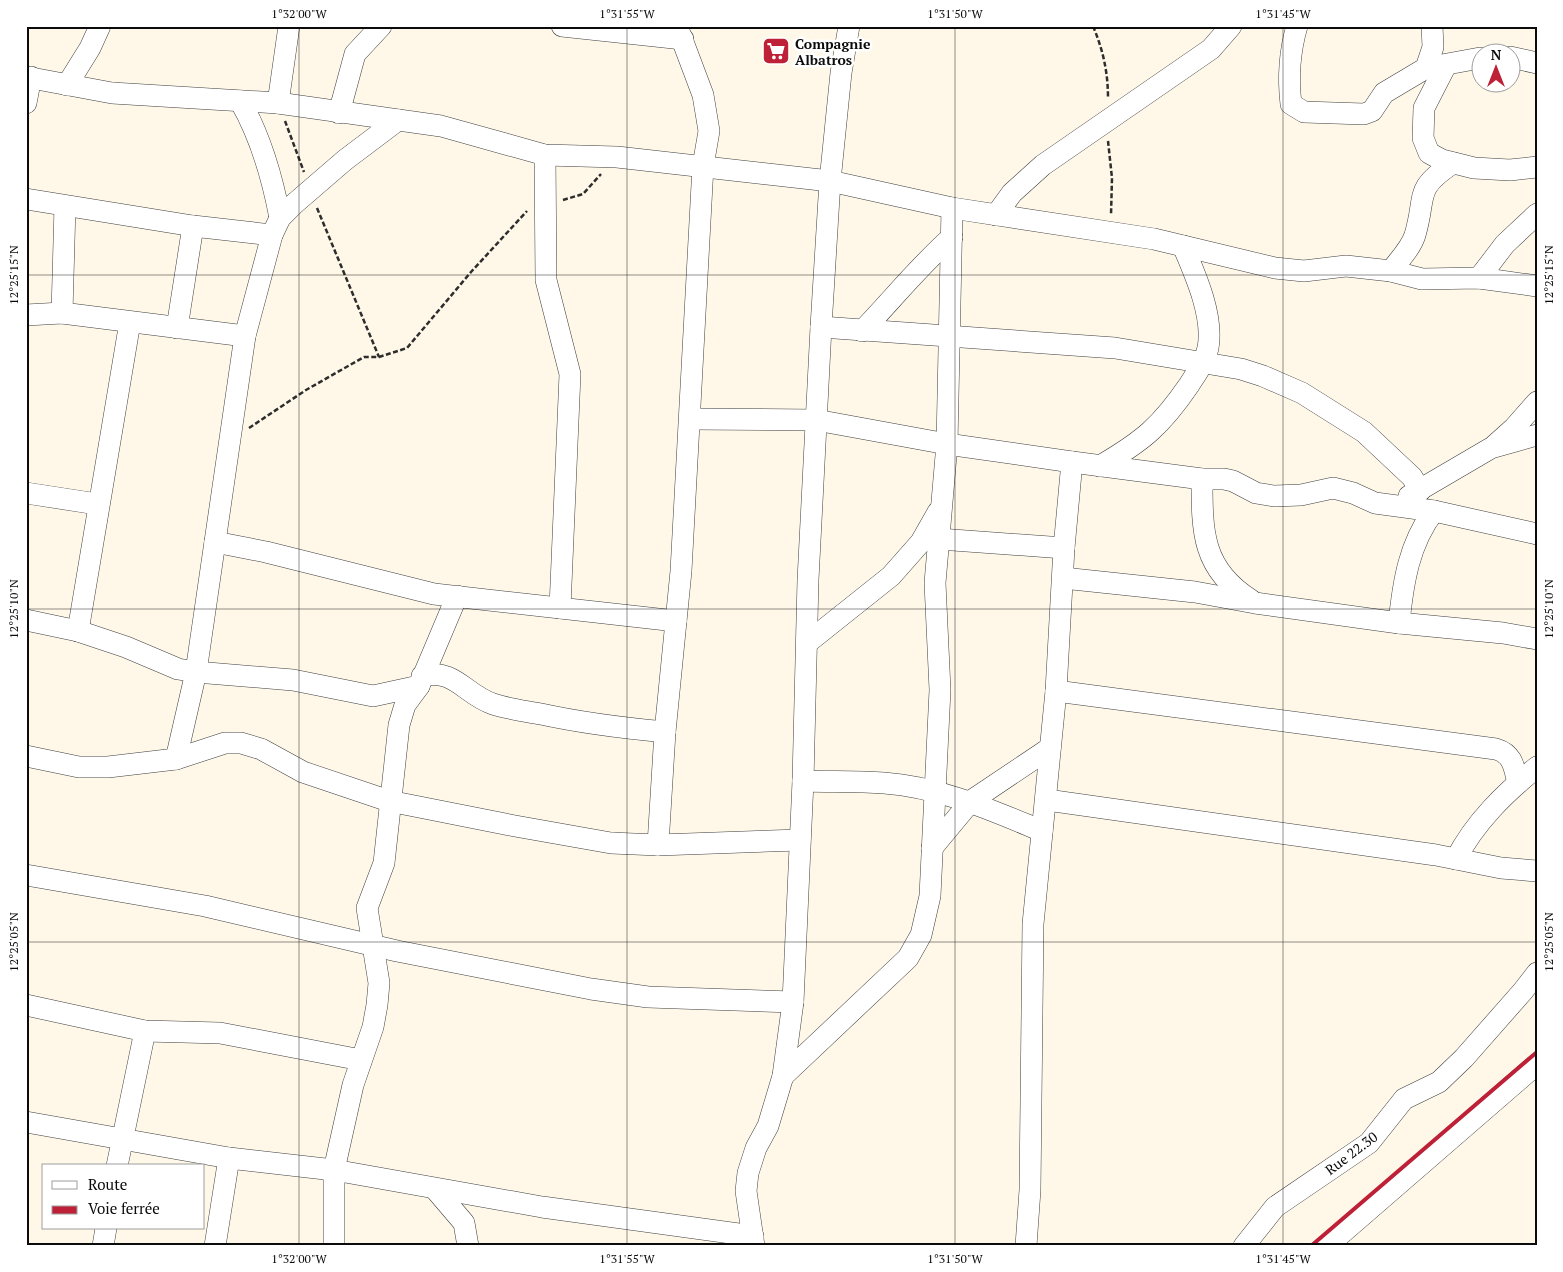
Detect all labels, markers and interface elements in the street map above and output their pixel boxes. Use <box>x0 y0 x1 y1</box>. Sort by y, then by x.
text: 1°32'00"W <box>271 6 328 21</box>
text: 1°31'55"W <box>599 6 656 21</box>
text: 1°31'50"W <box>927 6 984 21</box>
text: 1°31'45"W <box>1255 6 1312 21</box>
place label: Compagnie Albatros <box>795 34 871 69</box>
supermarket icon: Compagnie Albatros <box>761 36 791 66</box>
north arrow <box>1470 42 1520 92</box>
text: N <box>1491 45 1502 64</box>
text: 12°25'15"N <box>6 245 21 305</box>
text: 12°25'15"N <box>1541 245 1556 305</box>
text: 12°25'10"N <box>6 579 21 639</box>
text: 12°25'10"N <box>1541 579 1556 639</box>
text: 12°25'05"N <box>6 912 21 972</box>
text: 12°25'05"N <box>1541 912 1556 972</box>
street label: Rue 22.30 <box>1321 1127 1381 1179</box>
legend <box>42 1164 205 1230</box>
text: Route <box>88 1174 127 1194</box>
text: Voie ferrée <box>88 1198 160 1218</box>
text: 1°32'00"W <box>271 1251 328 1266</box>
text: 1°31'55"W <box>599 1251 656 1266</box>
text: 1°31'50"W <box>927 1251 984 1266</box>
text: 1°31'45"W <box>1255 1251 1312 1266</box>

